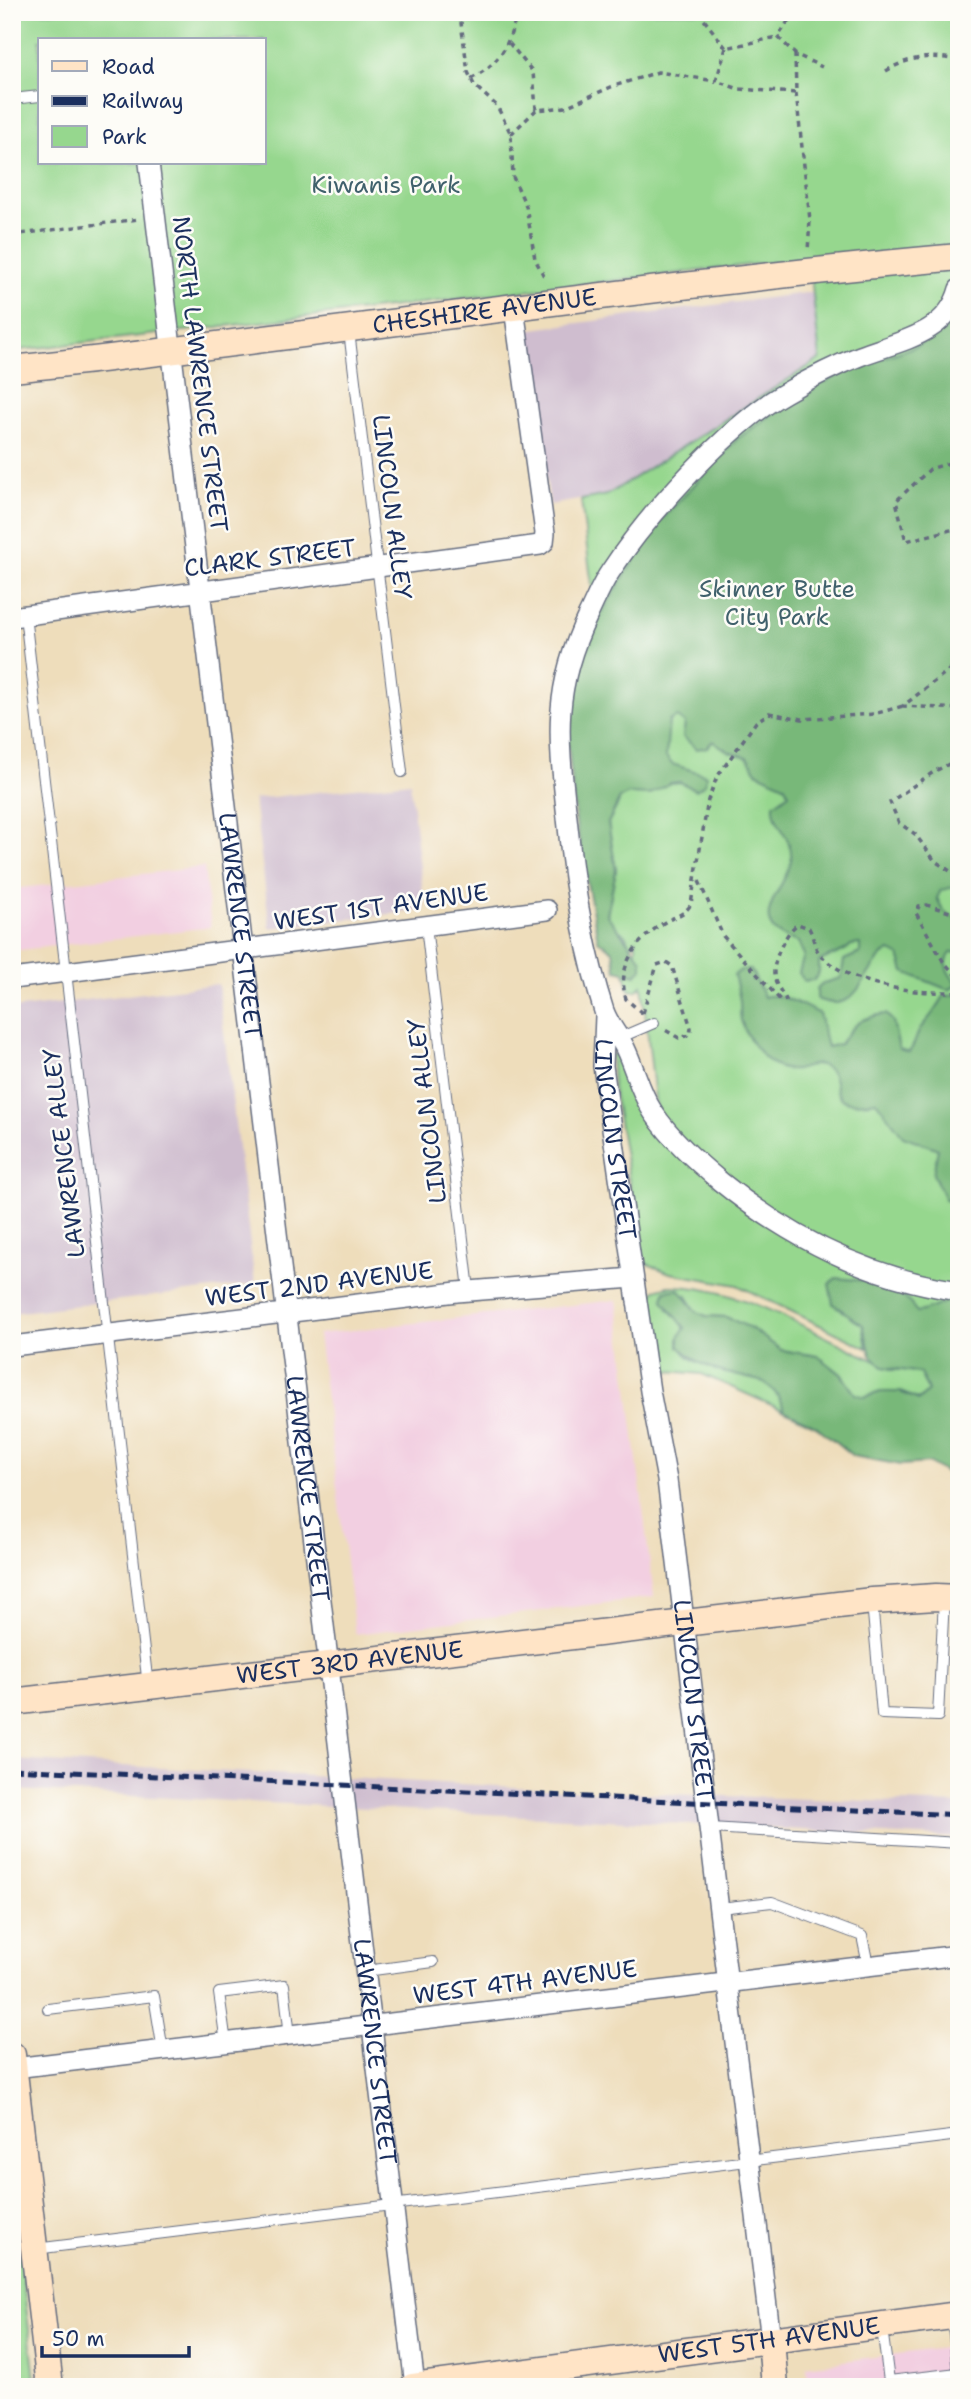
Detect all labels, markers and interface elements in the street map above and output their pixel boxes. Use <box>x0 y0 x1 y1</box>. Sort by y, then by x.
legend <box>38 38 266 164</box>
text: Road <box>102 53 155 81</box>
text: Railway <box>102 87 184 115</box>
text: Park <box>102 123 147 151</box>
park label: Kiwanis Park <box>311 169 461 201</box>
street label: NORTH LAWRENCE STREET <box>165 214 235 534</box>
street label: CHESHIRE AVENUE <box>370 281 598 341</box>
street label: LINCOLN ALLEY <box>365 413 419 602</box>
street label: CLARK STREET <box>182 532 358 584</box>
park label: Skinner Butte City Park <box>699 573 855 633</box>
street label: LAWRENCE STREET <box>211 811 270 1041</box>
street label: WEST 1ST AVENUE <box>272 876 490 938</box>
street label: LINCOLN ALLEY <box>400 1016 454 1205</box>
street label: LINCOLN STREET <box>587 1038 644 1242</box>
street label: LAWRENCE ALLEY <box>35 1046 93 1260</box>
street label: WEST 2ND AVENUE <box>203 1254 435 1314</box>
street label: LAWRENCE STREET <box>278 1374 337 1604</box>
street label: LINCOLN STREET <box>666 1598 722 1803</box>
street label: WEST 3RD AVENUE <box>235 1633 465 1692</box>
street label: LAWRENCE STREET <box>346 1937 404 2167</box>
street label: WEST 4TH AVENUE <box>411 1952 639 2012</box>
street label: WEST 5TH AVENUE <box>656 2310 882 2371</box>
scale bar <box>42 2315 189 2359</box>
text: 50 m <box>52 2325 105 2353</box>

